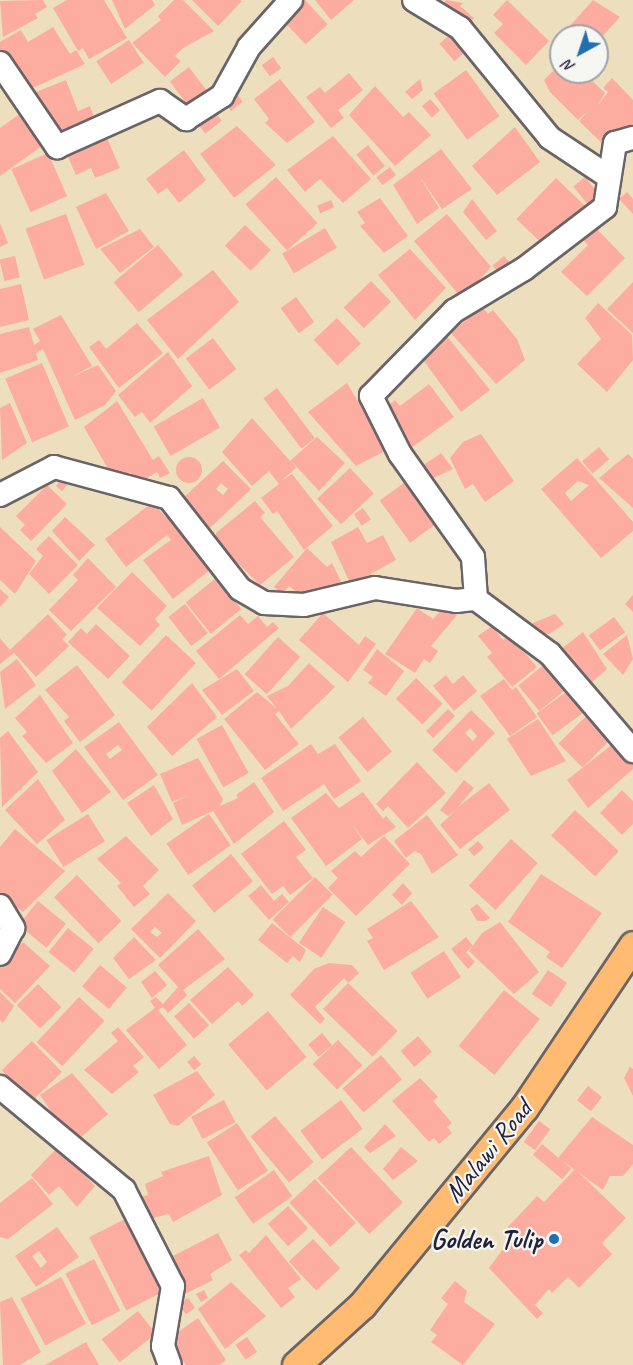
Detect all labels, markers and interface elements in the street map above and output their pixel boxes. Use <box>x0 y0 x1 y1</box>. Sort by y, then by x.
north arrow <box>549 24 609 84</box>
text: N <box>558 55 579 77</box>
street label: Malawi Road <box>437 1093 539 1209</box>
place label: Golden Tulip <box>431 1222 542 1256</box>
marker: Golden Tulip <box>547 1232 561 1246</box>

